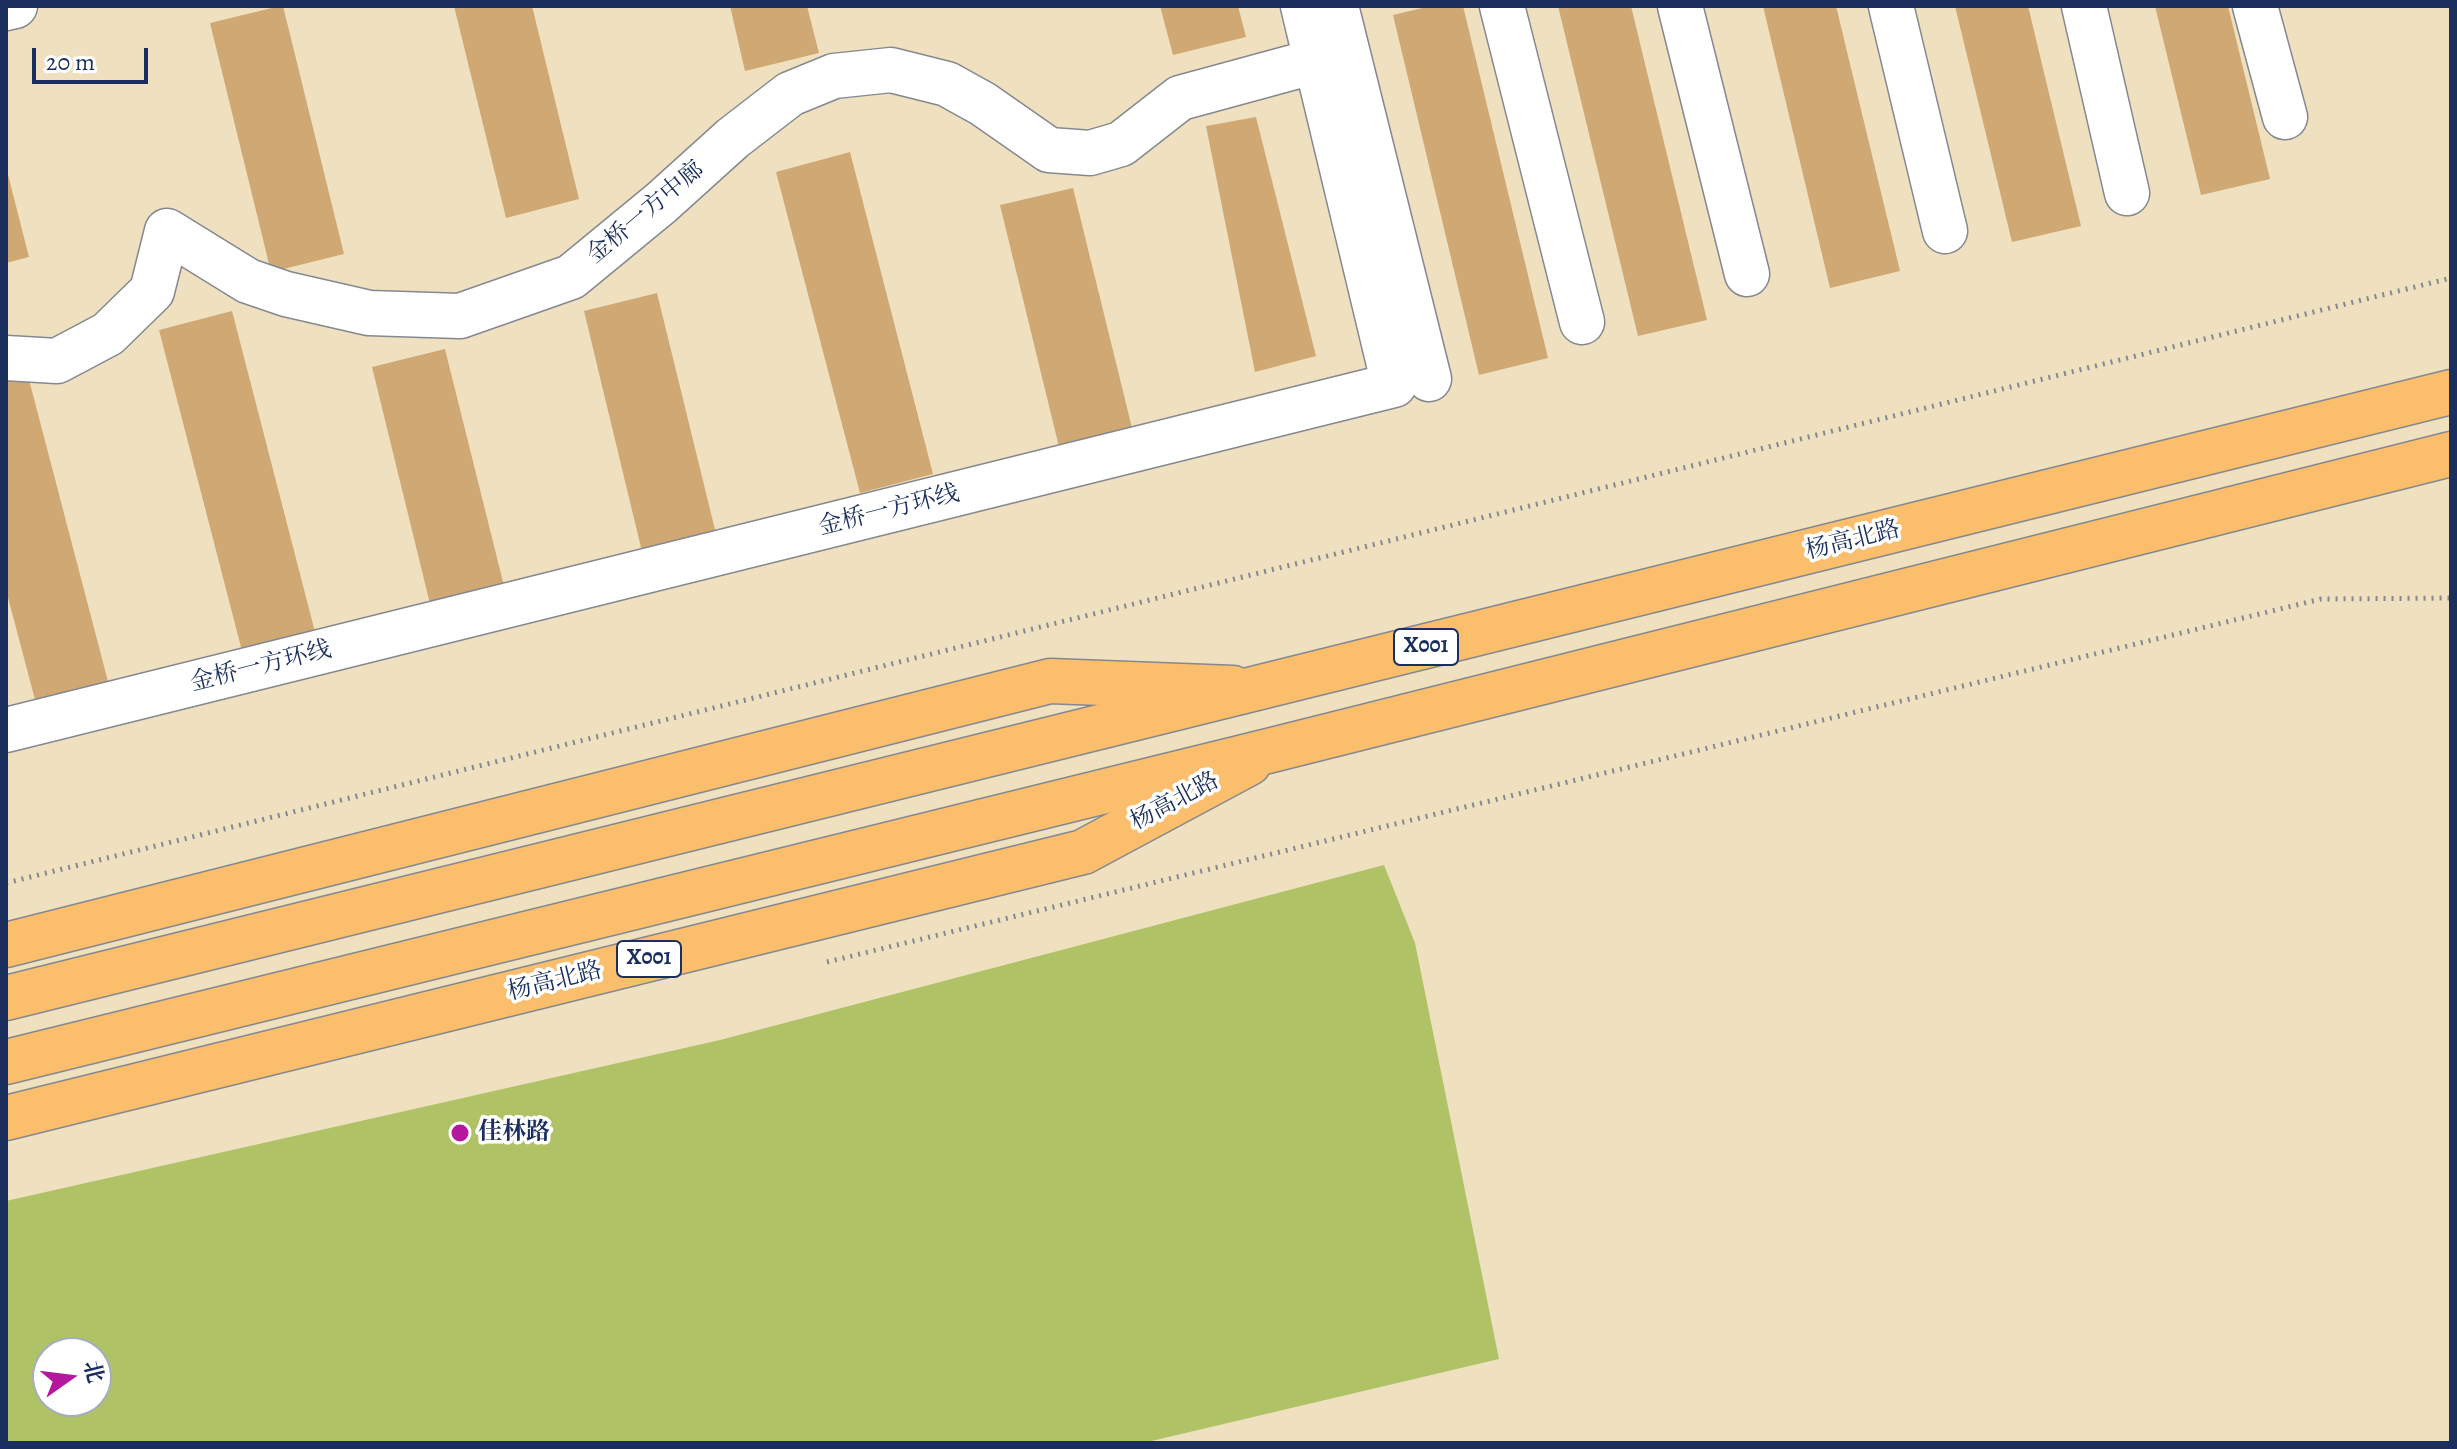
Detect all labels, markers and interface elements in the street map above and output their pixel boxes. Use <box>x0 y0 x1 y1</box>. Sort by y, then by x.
scale bar <box>36 32 152 82</box>
text: 20 m <box>46 46 95 78</box>
street label: 金桥一方中廊 <box>582 156 710 270</box>
street label: 金桥一方环线 <box>816 480 962 542</box>
street label: 杨高北路 <box>1803 515 1903 567</box>
road number: X001 <box>1394 629 1458 665</box>
street label: 金桥一方环线 <box>188 636 334 698</box>
street label: 杨高北路 <box>1126 767 1224 837</box>
road number: X001 <box>617 941 681 977</box>
street label: 杨高北路 <box>505 956 605 1008</box>
place label: 佳林路 <box>478 1119 550 1147</box>
marker: 佳林路 <box>449 1122 471 1144</box>
north arrow <box>32 1337 112 1417</box>
text: 北 <box>76 1357 111 1386</box>

